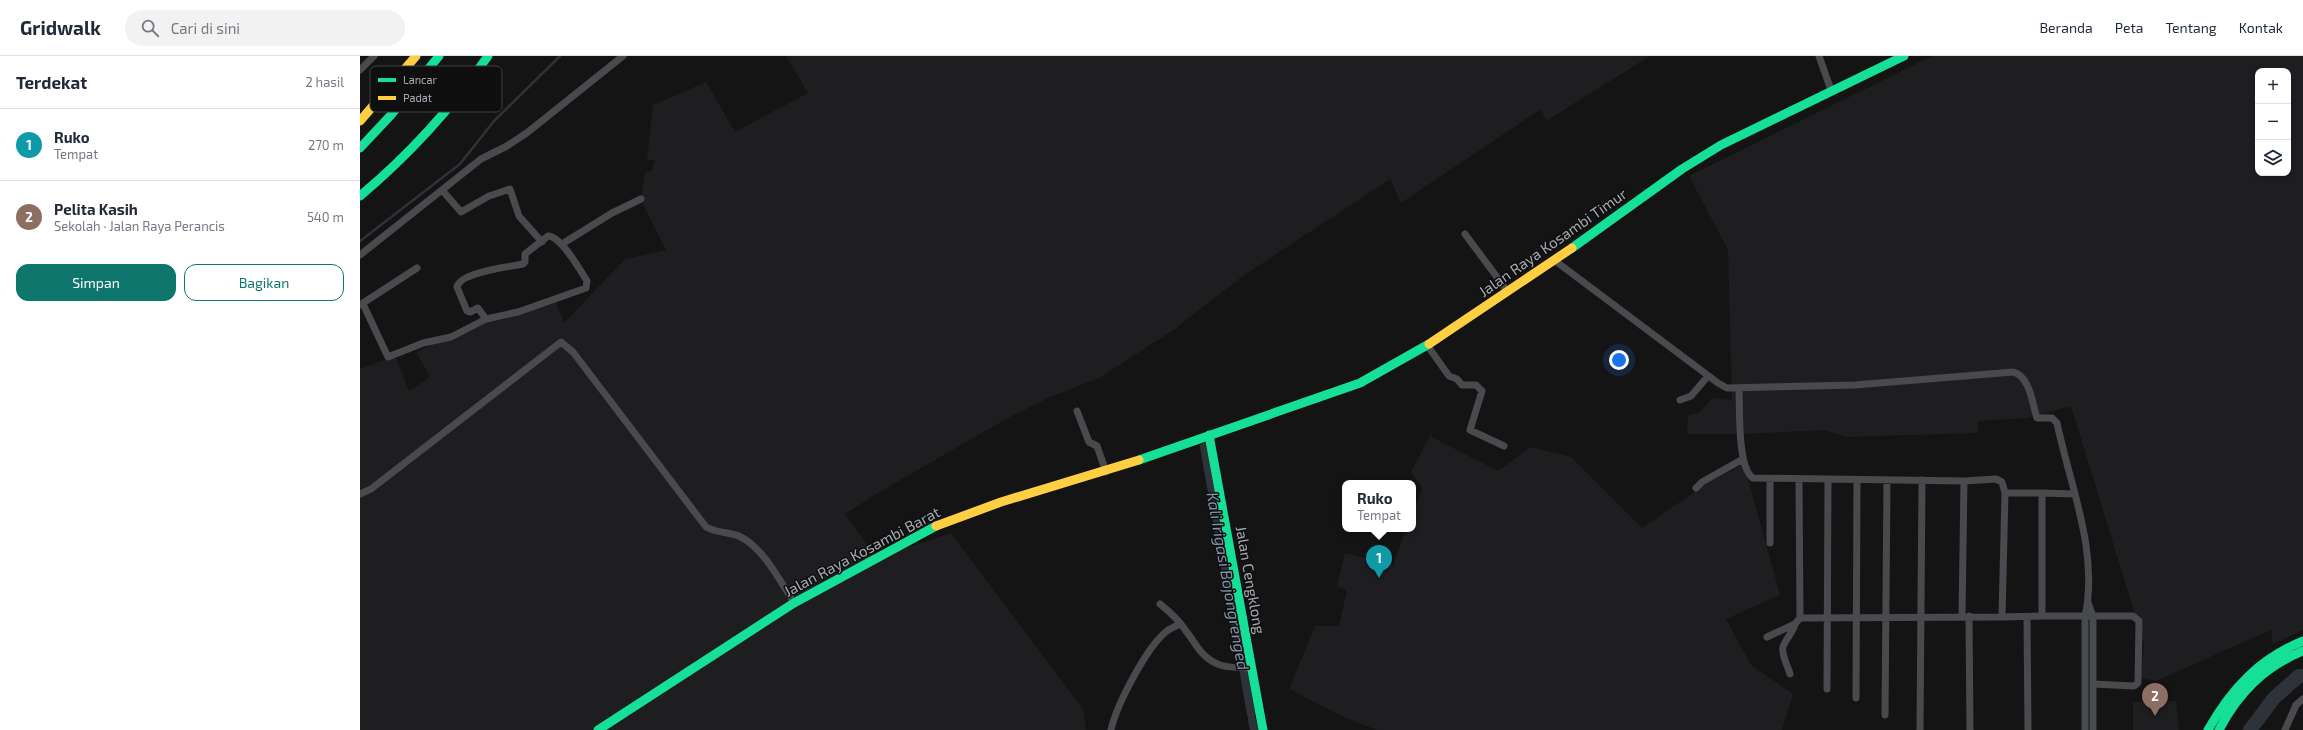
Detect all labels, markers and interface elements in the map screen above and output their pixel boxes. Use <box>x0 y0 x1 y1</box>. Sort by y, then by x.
search box <box>125 10 405 46</box>
text: Gridwalk <box>20 16 101 39</box>
icon: search <box>139 17 161 39</box>
text: Cari di sini <box>171 19 240 37</box>
text: Beranda <box>2039 19 2093 36</box>
text: Peta <box>2115 19 2143 36</box>
text: Tentang <box>2165 19 2217 36</box>
text: Kontak <box>2239 19 2283 36</box>
legend <box>370 66 502 112</box>
map controls <box>2255 68 2291 176</box>
button: + <box>2255 68 2291 104</box>
text: Terdekat <box>16 72 87 92</box>
text: Lancar <box>403 73 438 86</box>
text: 2 hasil <box>305 74 344 90</box>
text: Padat <box>403 91 432 104</box>
button: − <box>2255 104 2291 140</box>
text: Ruko <box>54 128 90 146</box>
text: 1 <box>26 137 32 153</box>
text: 270 m <box>308 137 344 153</box>
button: layers <box>2255 140 2291 176</box>
text: Tempat <box>54 146 98 162</box>
street label: Jalan Raya Kosambi Timur <box>1475 184 1630 300</box>
text: Pelita Kasih <box>54 200 138 218</box>
text: 2 <box>25 209 33 225</box>
text: 540 m <box>307 209 344 225</box>
text: Sekolah · Jalan Raya Perancis <box>54 218 225 234</box>
button: Simpan <box>16 264 176 301</box>
button: Bagikan <box>184 264 344 301</box>
your location <box>1609 350 1629 370</box>
popup <box>1342 480 1416 532</box>
text: Ruko <box>1357 489 1393 507</box>
water label: Kali Irigasi Bojongrenged <box>1202 490 1254 672</box>
street label: Jalan Raya Kosambi Barat <box>780 502 943 600</box>
text: Tempat <box>1357 507 1401 523</box>
street label: Jalan Cengklong <box>1233 524 1269 636</box>
pin: 1 <box>1366 545 1392 578</box>
pin: 2 <box>2142 683 2168 716</box>

